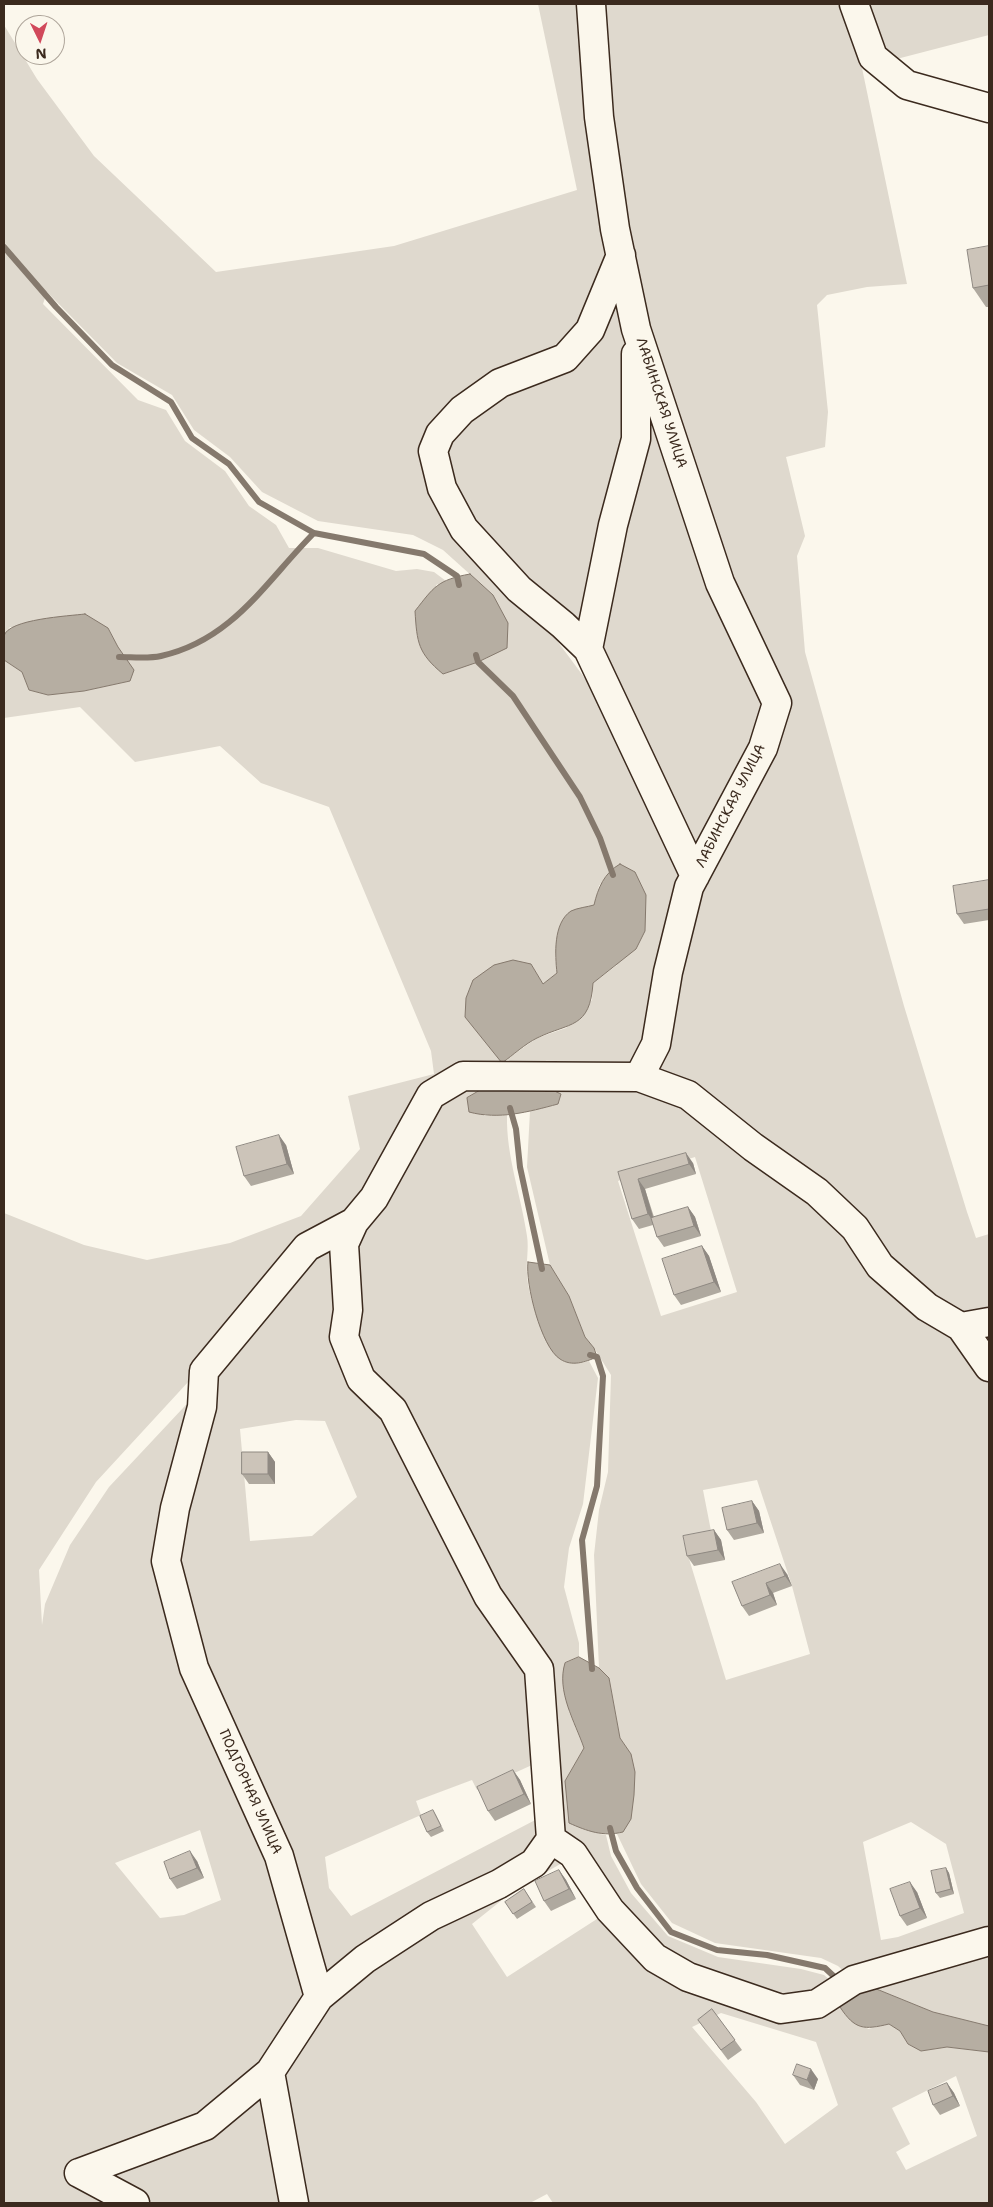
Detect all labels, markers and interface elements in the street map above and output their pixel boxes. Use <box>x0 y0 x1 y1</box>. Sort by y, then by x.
north arrow <box>15 15 65 65</box>
text: N <box>35 45 47 63</box>
street label: ЛАБИНСКАЯ УЛИЦА <box>632 336 690 470</box>
street label: ЛАБИНСКАЯ УЛИЦА <box>693 741 769 871</box>
street label: ПОДГОРНАЯ УЛИЦА <box>215 1727 285 1857</box>

